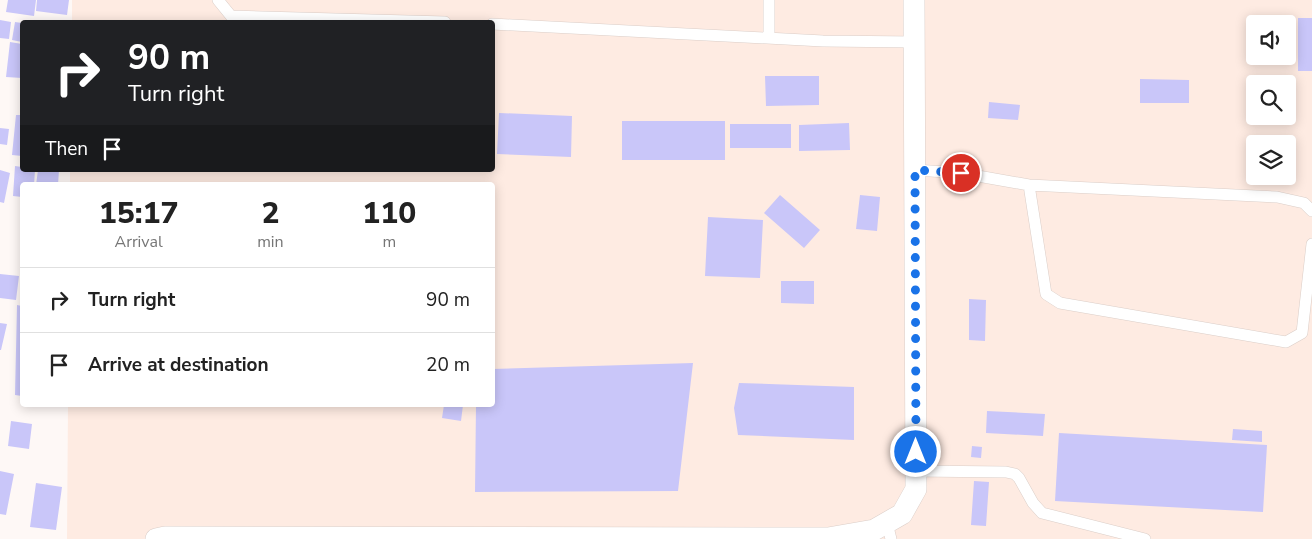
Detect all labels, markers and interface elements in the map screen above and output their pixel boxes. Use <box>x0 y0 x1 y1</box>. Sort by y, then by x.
map controls <box>1246 15 1296 185</box>
button: sound <box>1246 15 1296 65</box>
text: 90 m <box>128 34 210 81</box>
icon: right <box>45 40 110 105</box>
button: search <box>1246 75 1296 125</box>
text: Turn right <box>128 79 224 109</box>
icon: arrive <box>98 135 126 163</box>
button: layers <box>1246 135 1296 185</box>
text: Then <box>45 136 88 162</box>
pin <box>940 152 982 194</box>
icon: arrive <box>947 159 975 187</box>
text: 15:17 <box>99 193 178 234</box>
text: 2 <box>261 193 279 234</box>
text: 110 <box>362 193 416 234</box>
text: Arrival <box>115 231 163 253</box>
text: min <box>257 231 284 253</box>
text: m <box>382 231 396 253</box>
icon: right <box>45 286 73 314</box>
text: Turn right <box>88 287 175 313</box>
text: 90 m <box>426 287 470 313</box>
icon: arrive <box>45 351 73 379</box>
text: Arrive at destination <box>88 352 269 378</box>
text: 20 m <box>426 352 470 378</box>
position arrow <box>889 425 941 477</box>

